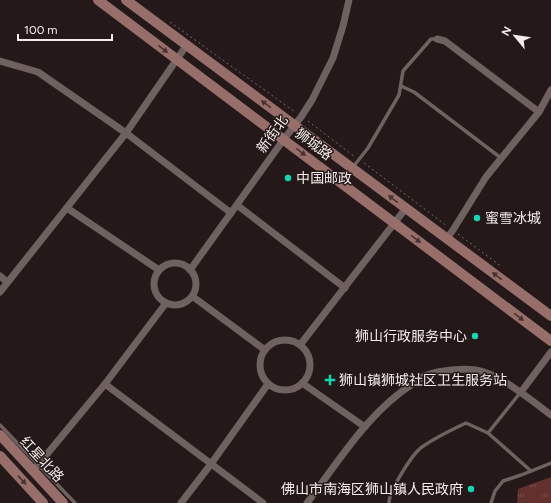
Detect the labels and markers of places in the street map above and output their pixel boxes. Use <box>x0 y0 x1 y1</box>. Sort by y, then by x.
place label: 中国邮政 <box>296 170 352 187</box>
marker: 中国邮政 <box>283 173 293 183</box>
place label: 蜜雪冰城 <box>485 210 541 227</box>
marker: 蜜雪冰城 <box>472 213 482 223</box>
place label: 狮山行政服务中心 <box>355 328 467 345</box>
marker: 狮山行政服务中心 <box>470 331 480 341</box>
place label: 狮山镇狮城社区卫生服务站 <box>339 372 507 389</box>
marker: 狮山镇狮城社区卫生服务站 <box>324 374 336 386</box>
place label: 佛山市南海区狮山镇人民政府 <box>281 481 463 498</box>
marker: 佛山市南海区狮山镇人民政府 <box>466 484 476 494</box>

